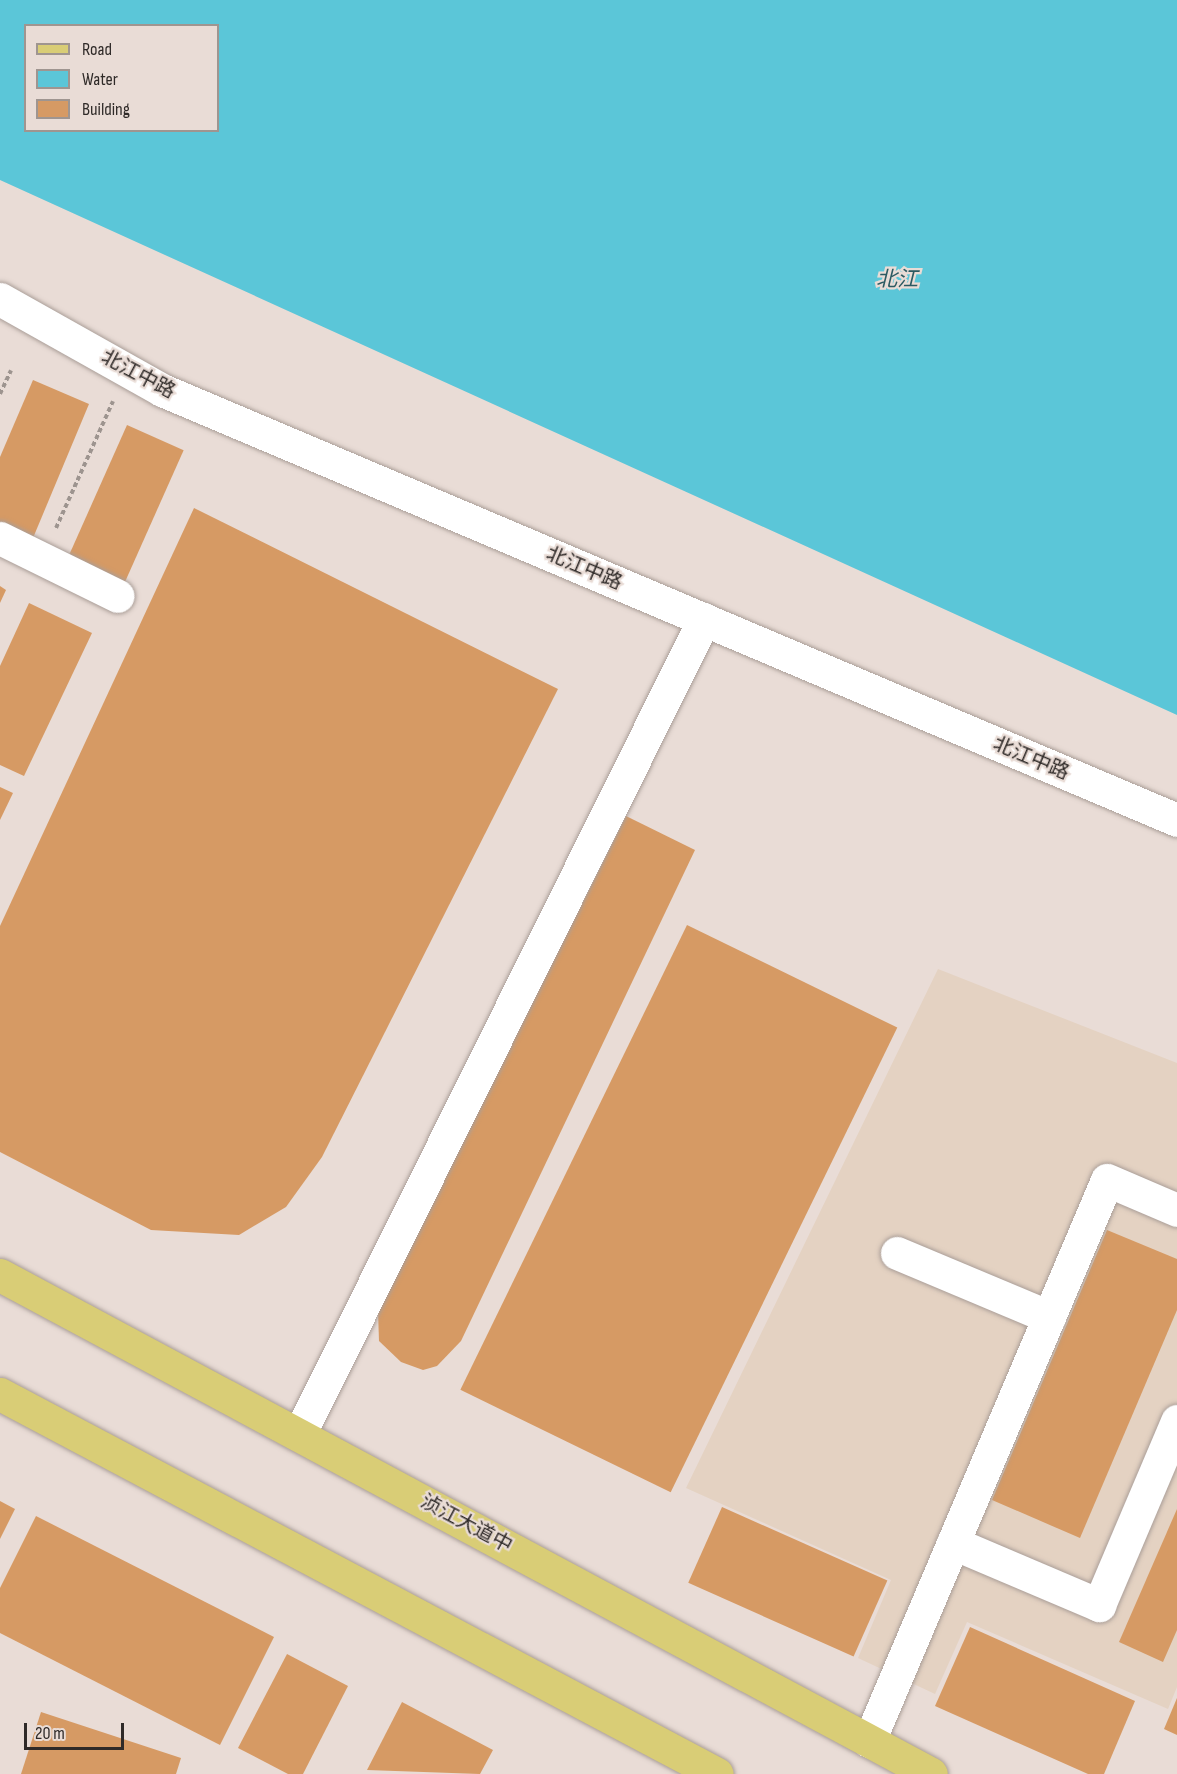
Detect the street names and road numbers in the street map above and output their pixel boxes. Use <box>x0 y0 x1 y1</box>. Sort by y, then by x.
street label: 北江中路 <box>97 346 179 404</box>
street label: 北江中路 <box>542 542 626 596</box>
street label: 北江中路 <box>989 732 1073 786</box>
street label: 浈江大道中 <box>416 1490 516 1558</box>

